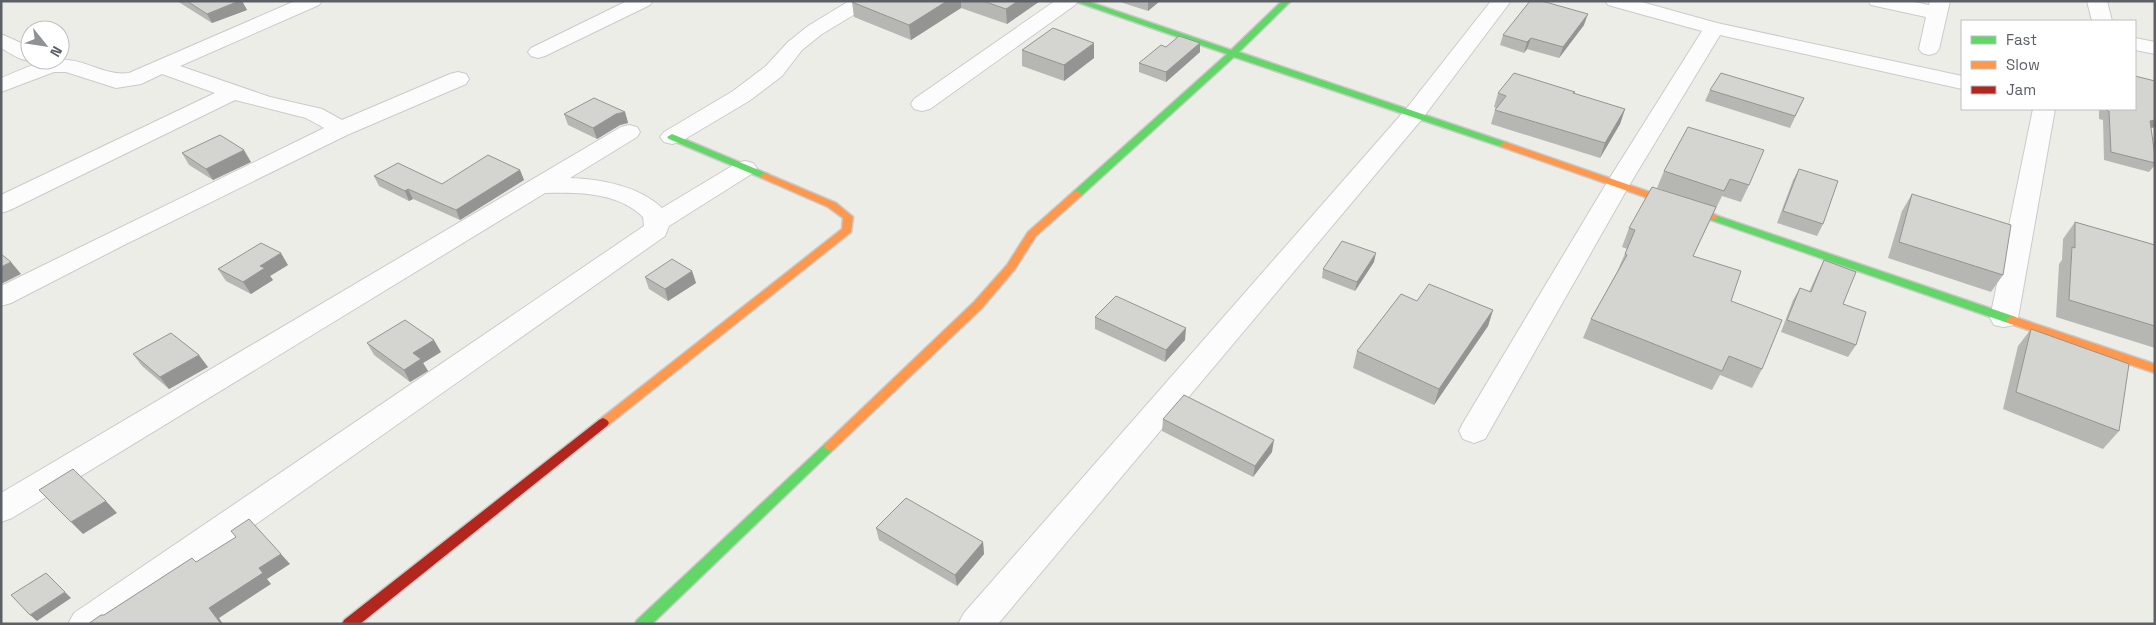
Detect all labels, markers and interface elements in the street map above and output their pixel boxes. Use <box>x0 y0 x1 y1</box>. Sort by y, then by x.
north arrow <box>20 20 70 70</box>
legend <box>1961 20 2136 110</box>
text: Fast <box>2006 30 2037 49</box>
text: N <box>46 43 66 60</box>
text: Slow <box>2006 55 2040 74</box>
text: Jam <box>2006 80 2036 99</box>

